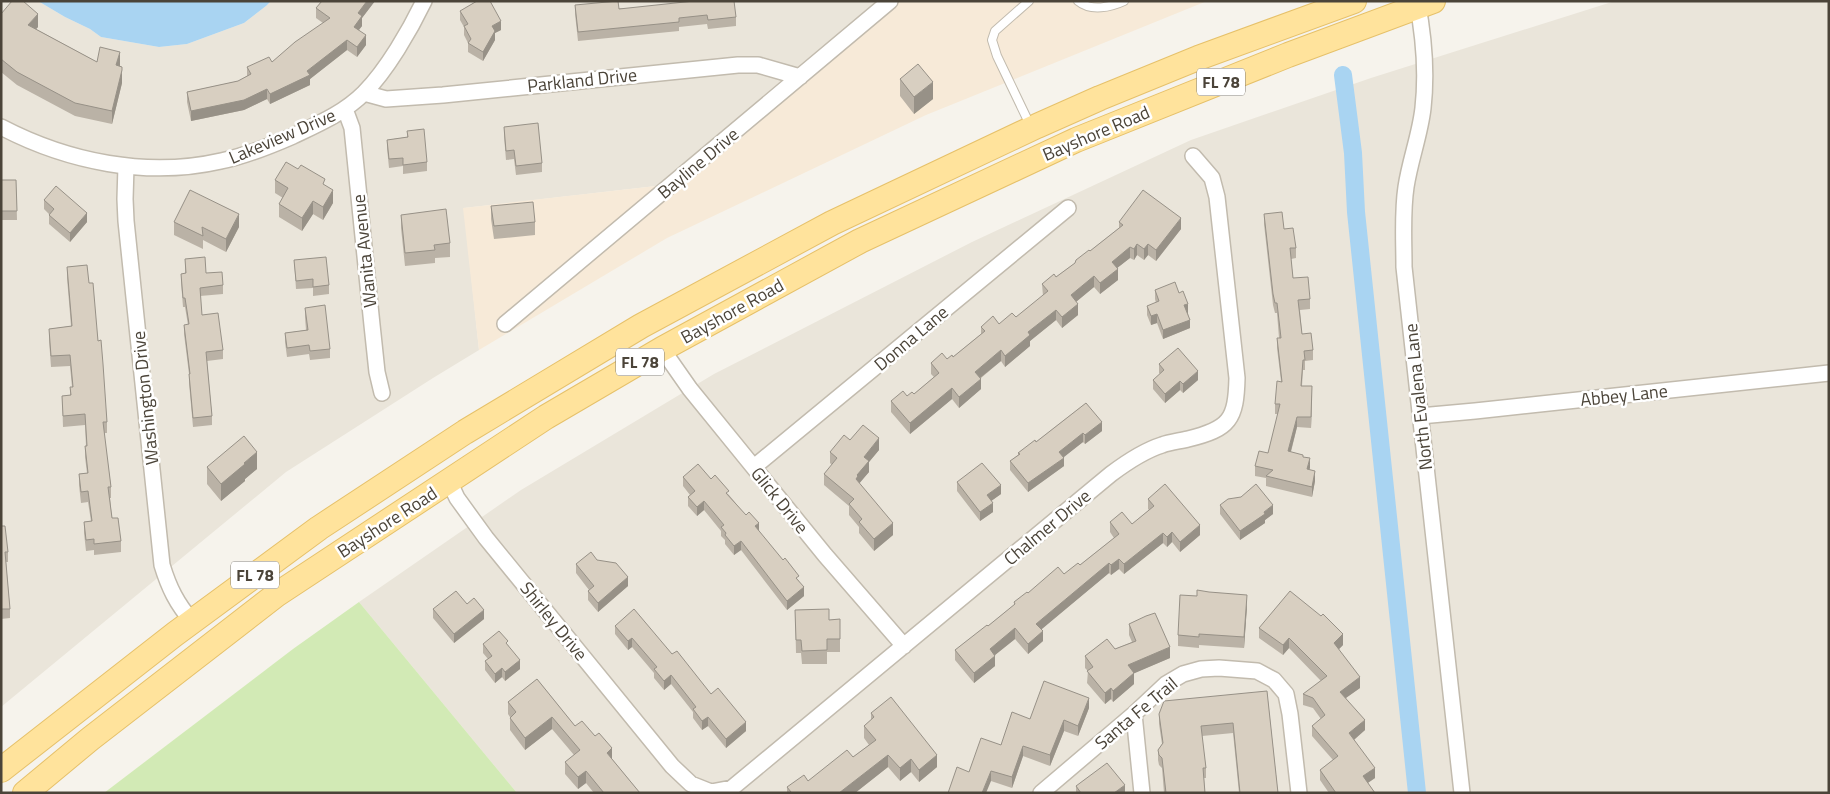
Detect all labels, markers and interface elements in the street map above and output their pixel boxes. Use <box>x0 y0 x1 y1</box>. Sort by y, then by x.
street label: Parkland Drive <box>526 61 638 99</box>
road number: FL 78 <box>1197 68 1245 95</box>
street label: Bayshore Road <box>1038 98 1154 168</box>
street label: Lakeview Drive <box>224 101 340 171</box>
street label: Bayline Drive <box>651 121 745 205</box>
street label: Wanita Avenue <box>345 193 383 309</box>
street label: Bayshore Road <box>676 272 788 350</box>
street label: Donna Lane <box>868 299 954 377</box>
street label: North Evalena Lane <box>1397 322 1439 472</box>
street label: Washington Drive <box>125 330 165 466</box>
road number: FL 78 <box>616 348 664 376</box>
street label: Abbey Lane <box>1579 377 1669 413</box>
street label: Glick Drive <box>745 461 815 539</box>
street label: Bayshore Road <box>332 480 442 564</box>
street label: Chalmer Drive <box>998 482 1096 572</box>
road number: FL 78 <box>231 562 279 588</box>
street label: Shirley Drive <box>514 576 594 666</box>
street label: Santa Fe Trail <box>1089 670 1183 756</box>

